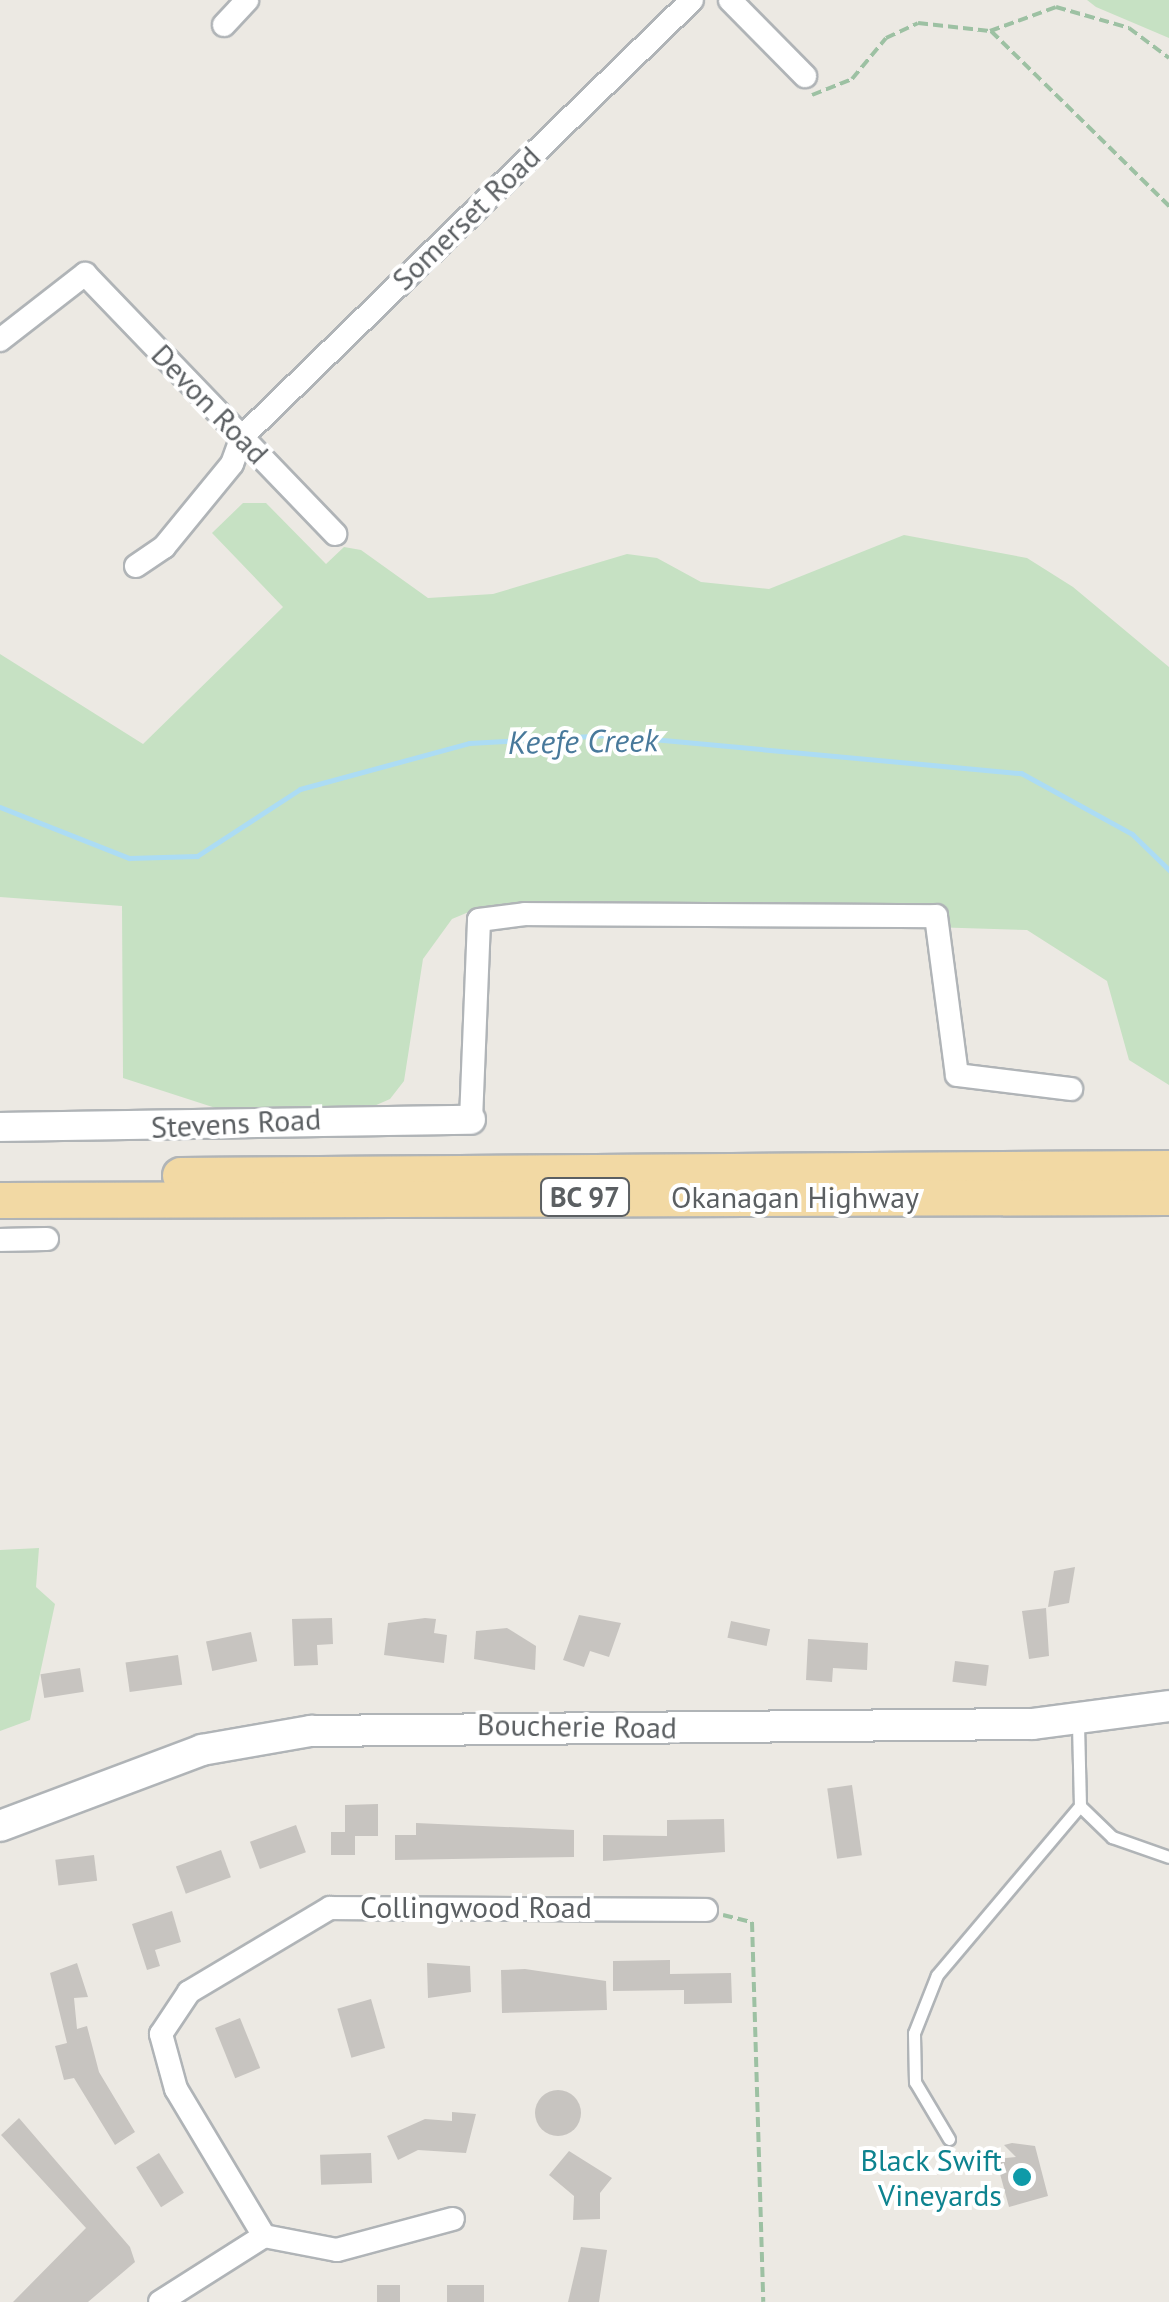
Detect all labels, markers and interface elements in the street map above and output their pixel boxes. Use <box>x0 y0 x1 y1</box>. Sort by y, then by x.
street label: Somerset Road <box>385 139 547 297</box>
street label: Devon Road <box>144 337 276 471</box>
water label: Keefe Creek <box>507 720 659 762</box>
street label: Stevens Road <box>150 1101 322 1145</box>
road number: BC 97 <box>538 1174 632 1220</box>
street label: Okanagan Highway <box>671 1179 919 1215</box>
street label: Boucherie Road <box>477 1706 677 1746</box>
street label: Collingwood Road <box>360 1889 592 1925</box>
place label: Black Swift Vineyards <box>860 2142 1002 2212</box>
marker: Black Swift Vineyards <box>1011 2166 1033 2188</box>

